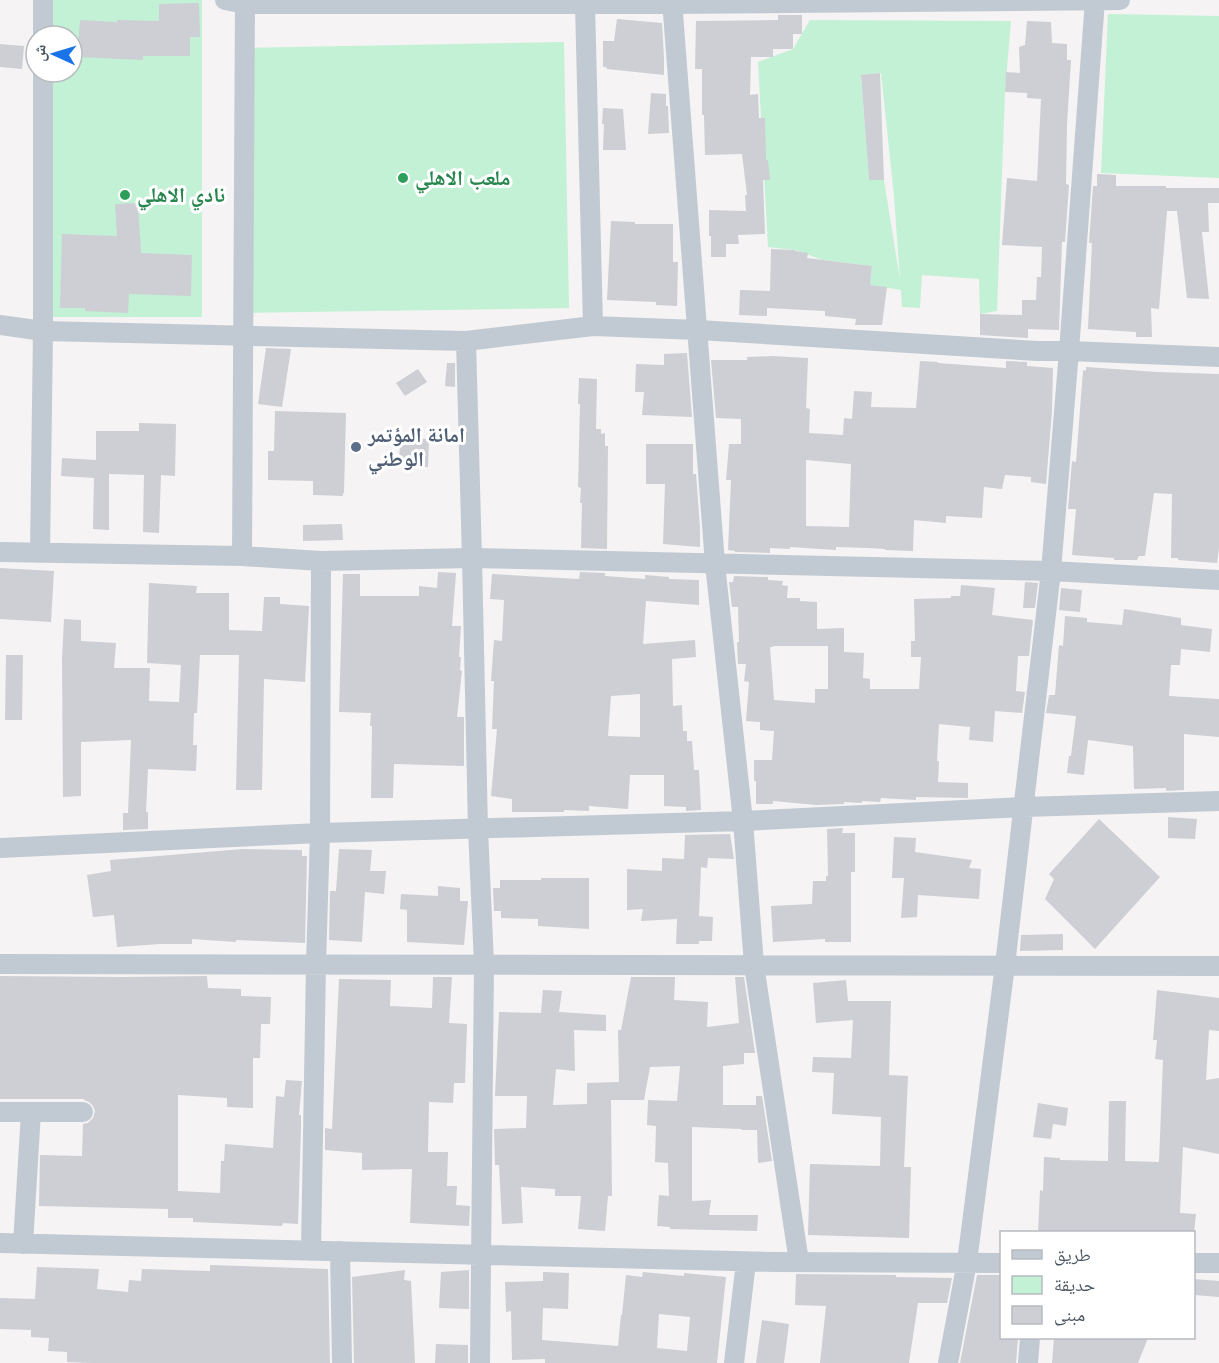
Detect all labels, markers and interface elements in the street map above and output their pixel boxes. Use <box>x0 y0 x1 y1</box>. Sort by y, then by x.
north arrow <box>24 24 84 84</box>
text: ش <box>30 44 50 62</box>
place label: ملعب الاهلي <box>415 166 510 194</box>
marker: ملعب الاهلي <box>396 171 410 185</box>
place label: نادي الاهلي <box>137 183 225 211</box>
marker: نادي الاهلي <box>118 188 132 202</box>
place label: امانة المؤتمر الوطني <box>367 423 465 475</box>
marker: امانة المؤتمر الوطني <box>349 440 363 454</box>
legend <box>1000 1231 1195 1339</box>
text: طريق <box>1054 1245 1091 1266</box>
text: حديقة <box>1054 1275 1095 1295</box>
text: مبنى <box>1054 1305 1085 1326</box>

